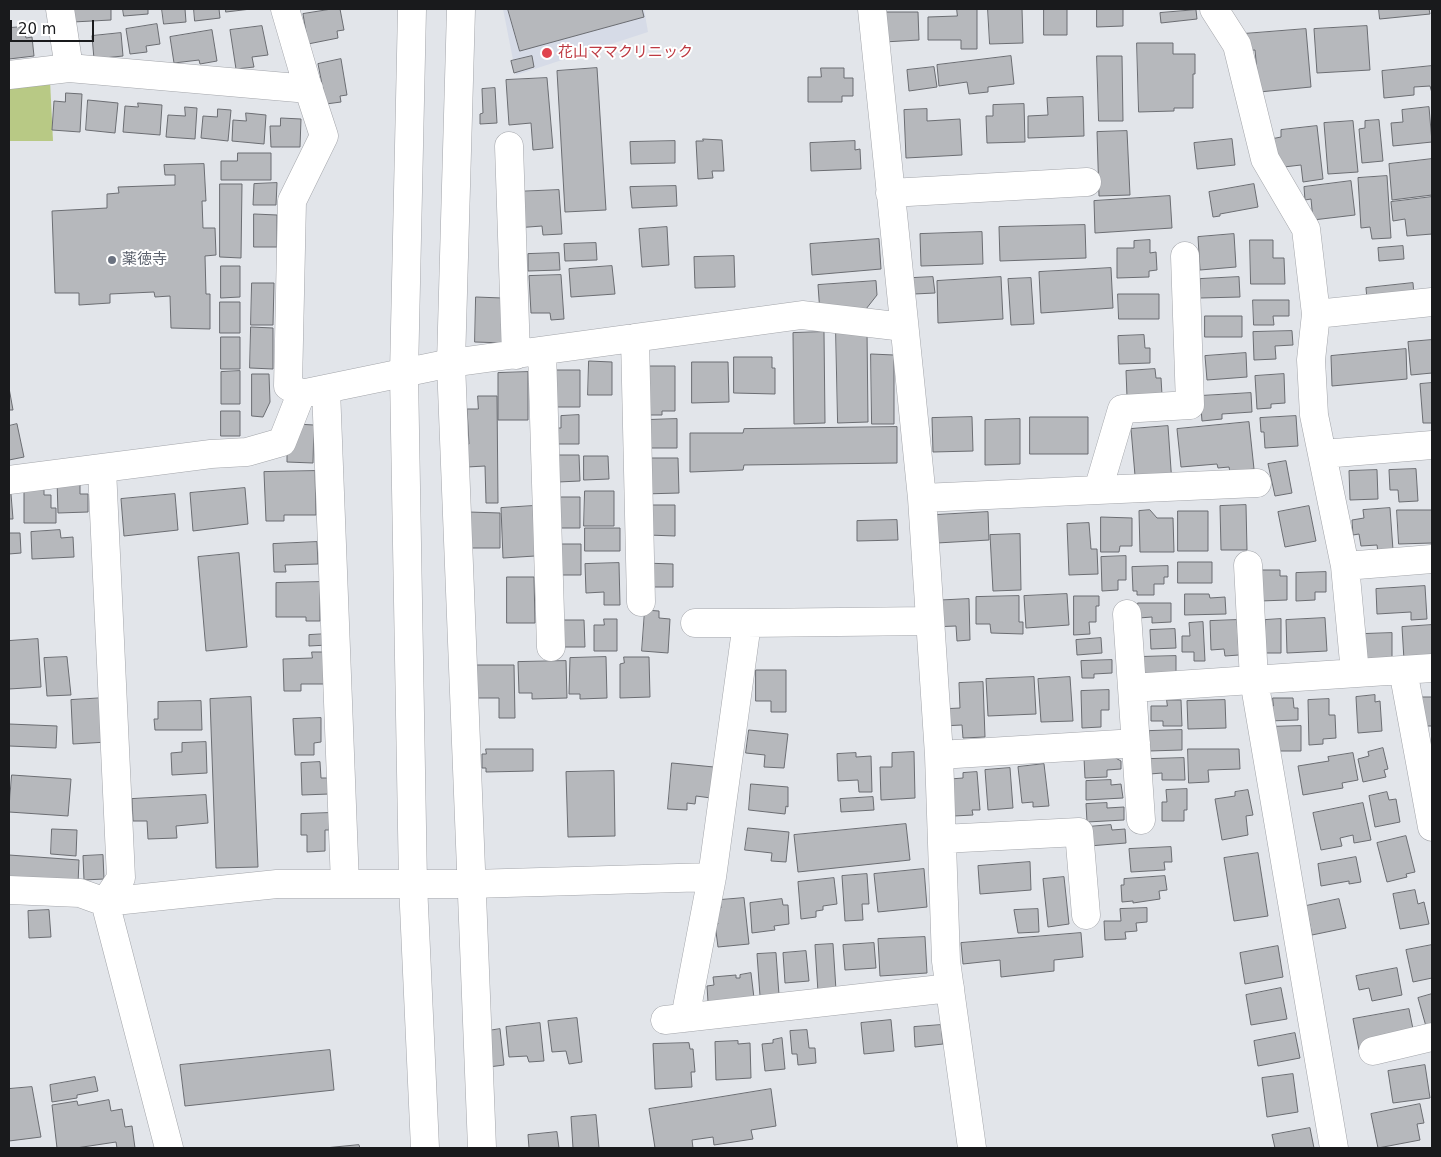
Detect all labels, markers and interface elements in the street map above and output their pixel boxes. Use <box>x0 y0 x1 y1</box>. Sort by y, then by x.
scale bar <box>12 10 96 42</box>
text: 20 m <box>18 20 56 38</box>
place label: 花山ママクリニック <box>558 44 693 62</box>
marker: 花山ママクリニック <box>540 46 554 60</box>
place label: 薬徳寺 <box>122 251 167 269</box>
marker: 薬徳寺 <box>106 254 118 266</box>

